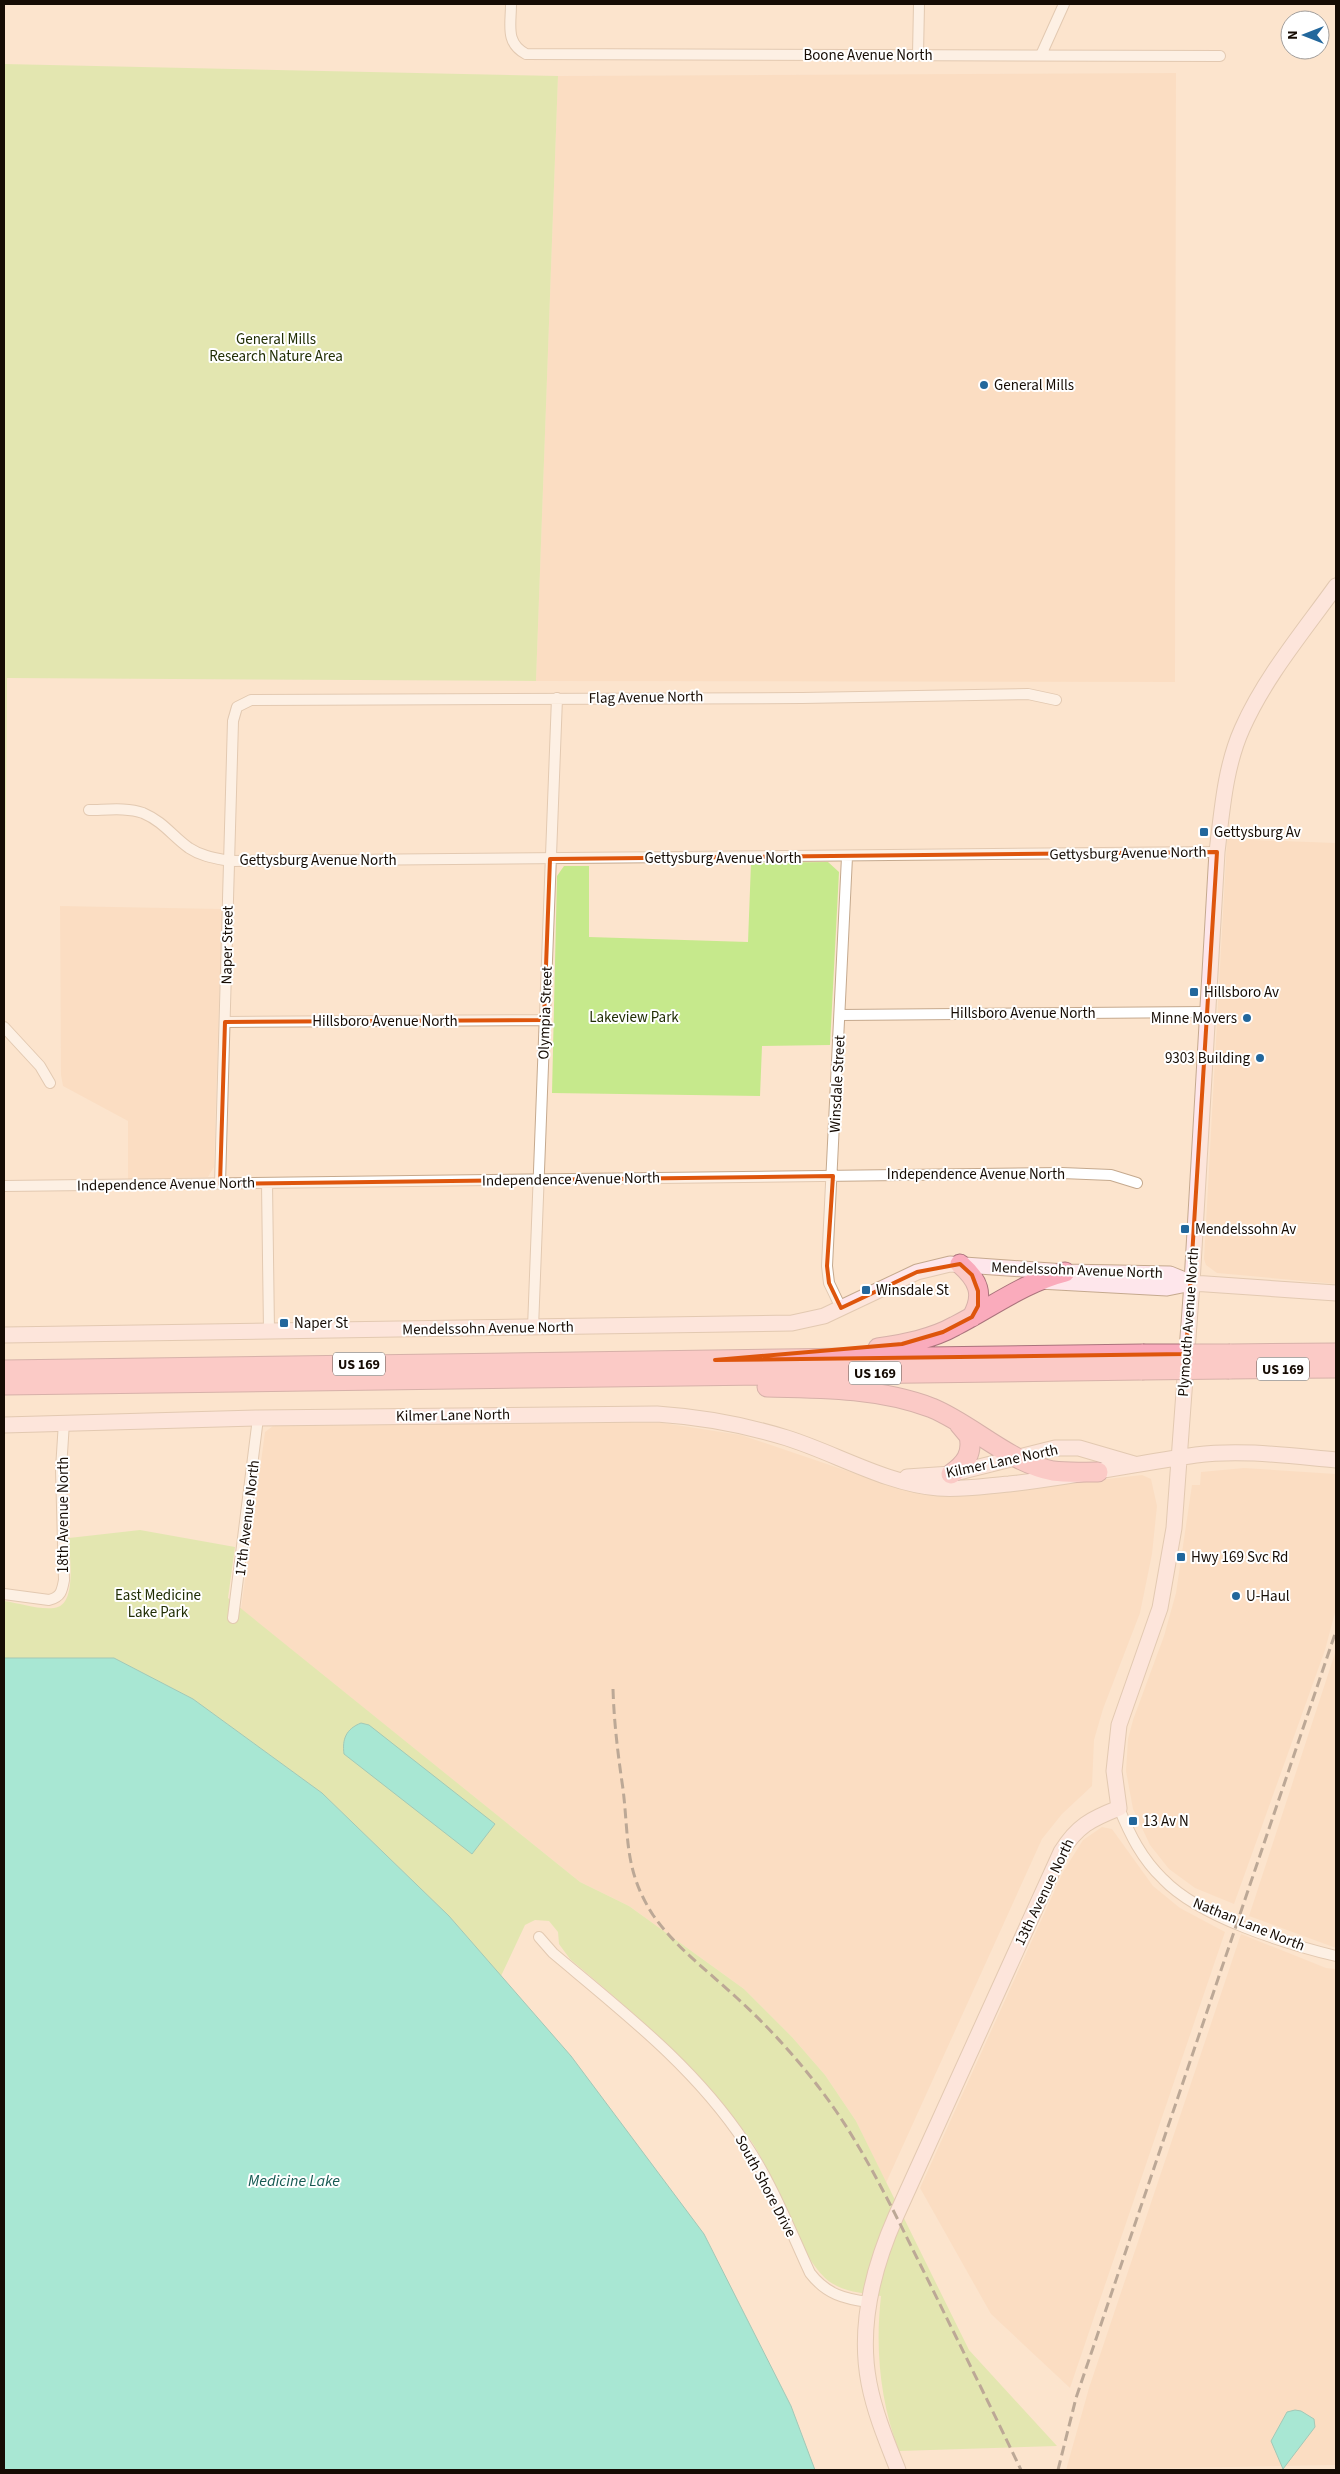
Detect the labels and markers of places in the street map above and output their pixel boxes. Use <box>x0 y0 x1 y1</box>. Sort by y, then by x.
place label: General Mills <box>994 375 1074 396</box>
marker: General Mills <box>978 379 990 391</box>
place label: Gettysburg Av <box>1214 822 1301 843</box>
marker: Gettysburg Av <box>1198 826 1210 838</box>
place label: Hillsboro Av <box>1204 982 1279 1003</box>
marker: Hillsboro Av <box>1188 986 1200 998</box>
place label: Minne Movers <box>1151 1008 1237 1029</box>
marker: Minne Movers <box>1241 1012 1253 1024</box>
place label: 9303 Building <box>1165 1048 1250 1069</box>
marker: 9303 Building <box>1254 1052 1266 1064</box>
place label: Mendelssohn Av <box>1195 1219 1296 1240</box>
marker: Mendelssohn Av <box>1179 1223 1191 1235</box>
place label: Winsdale St <box>876 1280 949 1301</box>
marker: Winsdale St <box>860 1284 872 1296</box>
place label: Naper St <box>294 1313 348 1334</box>
marker: Naper St <box>278 1317 290 1329</box>
place label: Hwy 169 Svc Rd <box>1191 1547 1288 1568</box>
marker: Hwy 169 Svc Rd <box>1175 1551 1187 1563</box>
place label: U-Haul <box>1246 1586 1290 1607</box>
marker: U-Haul <box>1230 1590 1242 1602</box>
place label: 13 Av N <box>1143 1811 1189 1832</box>
marker: 13 Av N <box>1127 1815 1139 1827</box>

